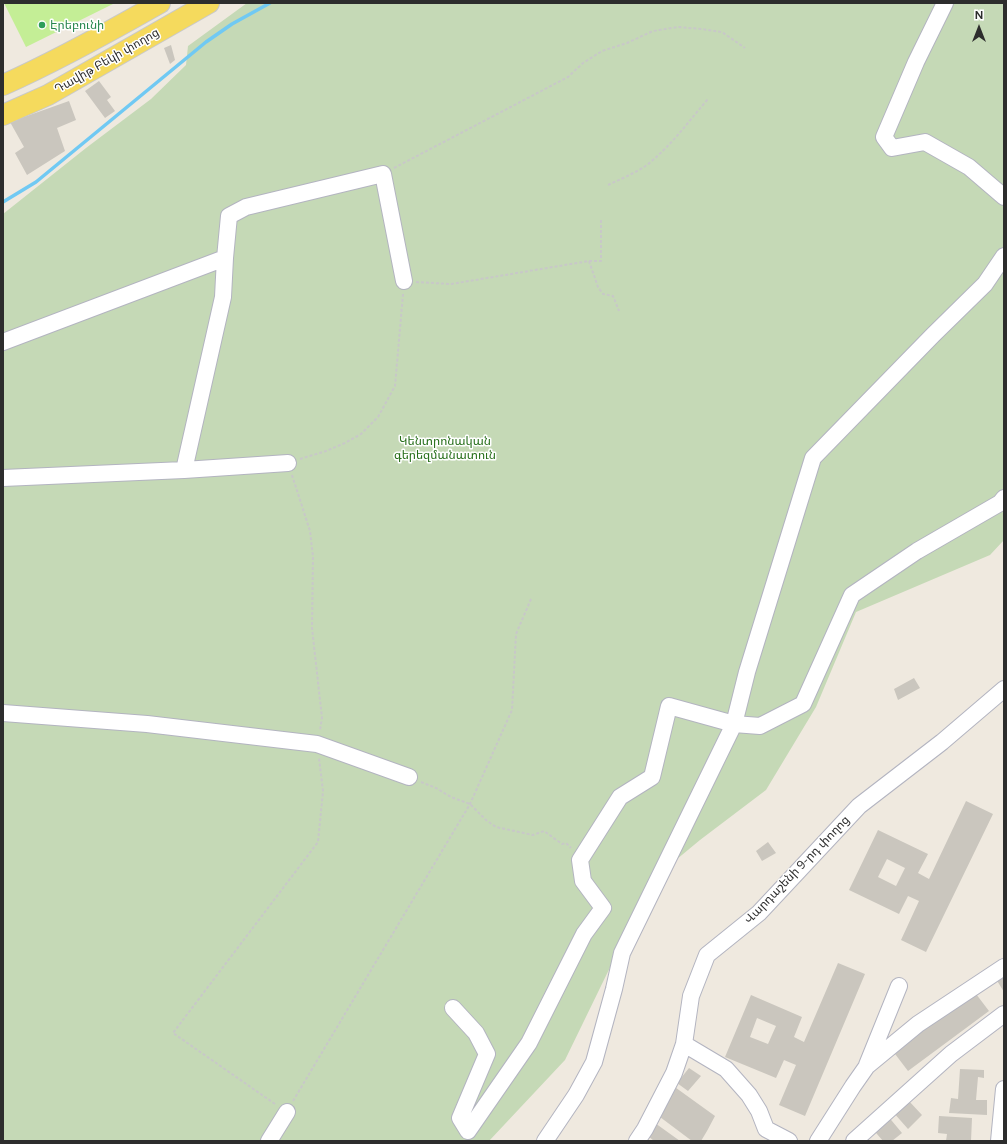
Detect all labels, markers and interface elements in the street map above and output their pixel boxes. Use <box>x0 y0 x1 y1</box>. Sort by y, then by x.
north arrow <box>959 8 999 48</box>
text: N <box>975 9 983 22</box>
place label: Էրեբունի <box>50 18 104 32</box>
marker: Էրեբունի <box>37 20 47 30</box>
street label: Դավիթ Բեկի փողոց <box>52 25 162 97</box>
park label: Կենտրոնական գերեզմանատուն <box>394 434 496 462</box>
street label: Վարդաշենի 9-րդ փողոց <box>741 813 853 927</box>

